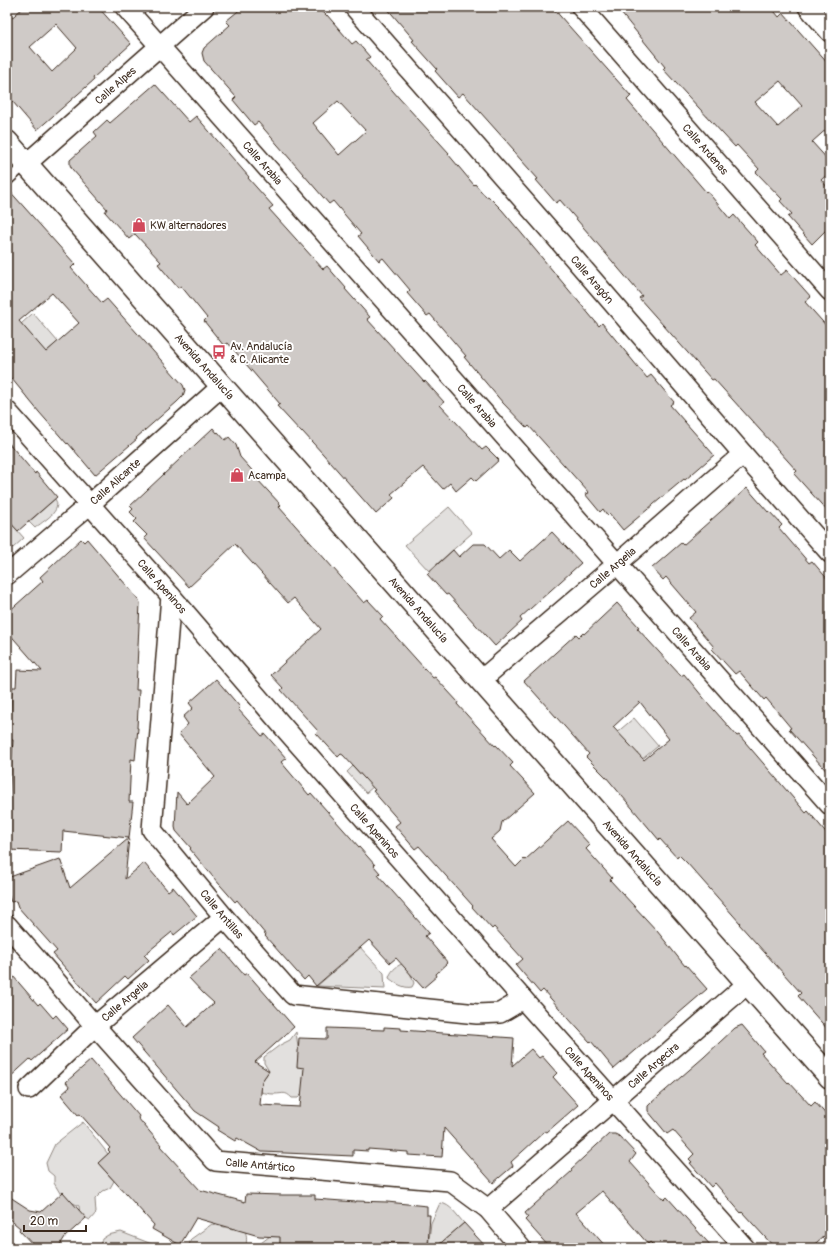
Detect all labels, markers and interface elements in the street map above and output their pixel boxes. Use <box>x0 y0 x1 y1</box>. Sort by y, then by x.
street label: Calle Alpes <box>92 64 138 107</box>
street label: Calle Ardenas <box>680 121 731 177</box>
street label: Calle Arabia <box>240 138 285 187</box>
shop icon: KW alternadores <box>131 217 147 233</box>
place label: KW alternadores <box>150 219 226 232</box>
street label: Calle Aragón <box>568 253 617 306</box>
street label: Avenida Andalucía <box>172 331 237 402</box>
place label: Av. Andalucía & C. Alicante <box>230 340 292 366</box>
bus stop icon: Av. Andalucía & C. Alicante <box>211 344 227 360</box>
street label: Calle Arabia <box>455 381 500 430</box>
street label: Calle Alicante <box>87 455 143 507</box>
shop icon: Acampa <box>229 467 245 483</box>
place label: Acampa <box>248 469 286 482</box>
street label: Calle Argelia <box>587 544 638 591</box>
street label: Calle Apeninos <box>135 556 189 616</box>
street label: Avenida Andalucía <box>386 574 451 645</box>
street label: Calle Arabia <box>669 624 714 673</box>
street label: Calle Apeninos <box>347 801 402 861</box>
street label: Avenida Andalucía <box>600 817 665 889</box>
street label: Calle Antillas <box>198 887 246 941</box>
street label: Calle Argelia <box>99 978 150 1024</box>
street label: Calle Argecira <box>625 1040 682 1091</box>
street label: Calle Apeninos <box>562 1044 617 1103</box>
street label: Calle Antártico <box>225 1155 296 1174</box>
scale bar <box>24 1207 86 1233</box>
text: 20 m <box>30 1214 59 1229</box>

